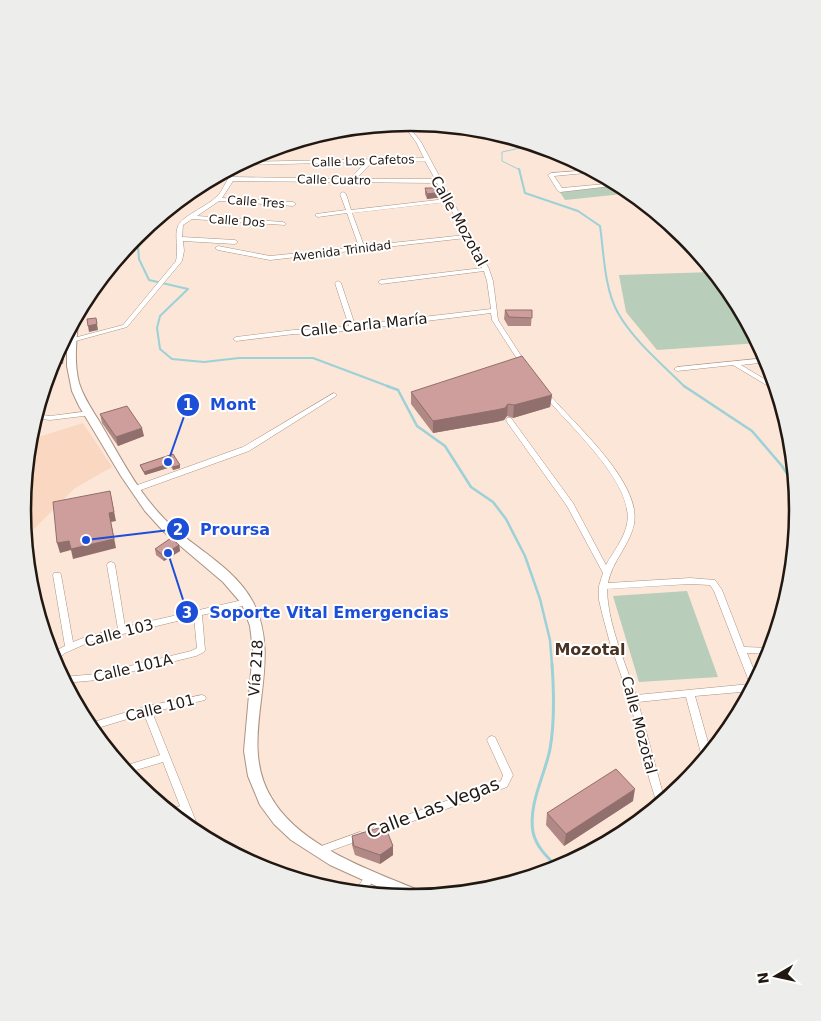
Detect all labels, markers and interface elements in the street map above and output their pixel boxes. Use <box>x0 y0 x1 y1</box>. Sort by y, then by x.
street label: Calle Los Cafetos <box>311 152 415 170</box>
street label: Calle Cuatro <box>297 172 371 188</box>
street label: Calle Mozotal <box>427 173 491 269</box>
street label: Calle Tres <box>227 193 285 211</box>
street label: Calle Dos <box>208 212 266 230</box>
street label: Avenida Trinidad <box>292 238 392 264</box>
street label: Calle Carla María <box>300 309 428 341</box>
callout: Mont <box>175 389 266 420</box>
text: Mont <box>210 395 256 414</box>
text: 1 <box>183 396 193 414</box>
callout: Proursa <box>165 514 280 545</box>
text: Proursa <box>200 520 270 539</box>
text: 2 <box>173 521 183 539</box>
callout: Soporte Vital Emergencias <box>174 597 458 628</box>
text: Soporte Vital Emergencias <box>209 603 449 622</box>
text: 3 <box>182 604 192 622</box>
street label: Calle 103 <box>83 615 155 651</box>
street label: Vía 218 <box>245 639 267 697</box>
district label: Mozotal <box>554 640 626 659</box>
street label: Calle 101A <box>92 650 175 686</box>
street label: Calle Mozotal <box>617 674 661 776</box>
street label: Calle 101 <box>124 691 196 725</box>
street label: Calle Las Vegas <box>364 773 502 842</box>
north arrow <box>751 951 801 1001</box>
text: N <box>754 971 772 985</box>

